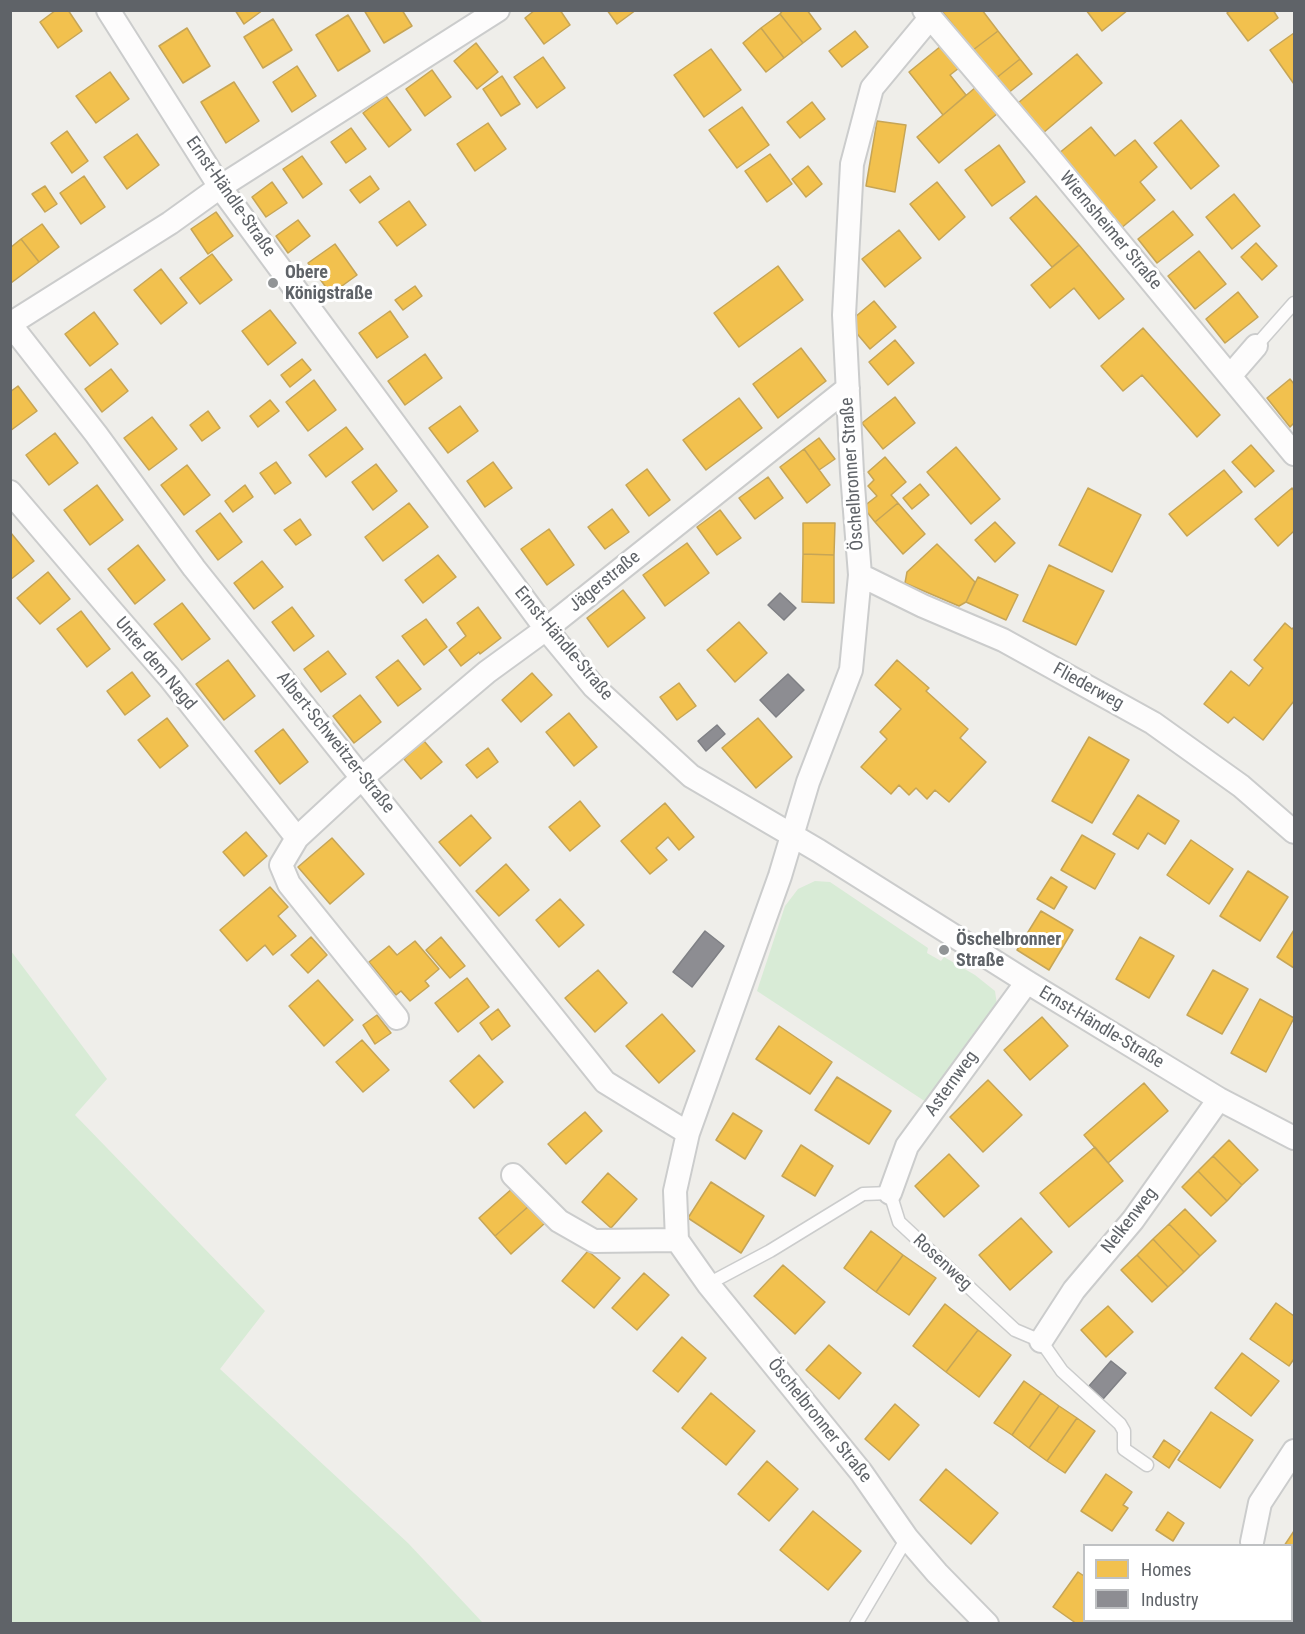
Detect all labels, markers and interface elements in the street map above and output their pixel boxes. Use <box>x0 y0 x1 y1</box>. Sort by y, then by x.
street label: Ernst-Händle-Straße <box>180 133 280 261</box>
street label: Wiernsheimer Straße <box>1054 167 1166 295</box>
place label: Obere Königstraße <box>285 262 373 304</box>
marker: Obere Königstraße <box>266 276 280 290</box>
street label: Öschelbronner Straße <box>837 397 869 551</box>
street label: Jägerstraße <box>565 547 645 617</box>
street label: Ernst-Händle-Straße <box>509 583 617 705</box>
street label: Unter dem Nagd <box>110 613 200 715</box>
street label: Fliederweg <box>1049 659 1127 715</box>
street label: Albert-Schweitzer-Straße <box>271 668 399 818</box>
place label: Öschelbronner Straße <box>956 929 1061 972</box>
marker: Öschelbronner Straße <box>937 943 951 957</box>
street label: Ernst-Händle-Straße <box>1035 982 1167 1074</box>
street label: Asternweg <box>921 1047 983 1121</box>
street label: Nelkenweg <box>1098 1184 1162 1258</box>
street label: Rosenweg <box>908 1230 976 1296</box>
street label: Öschelbronner Straße <box>762 1355 876 1487</box>
legend <box>1083 1544 1293 1622</box>
text: Homes <box>1141 1559 1191 1580</box>
text: Industry <box>1141 1589 1199 1610</box>

